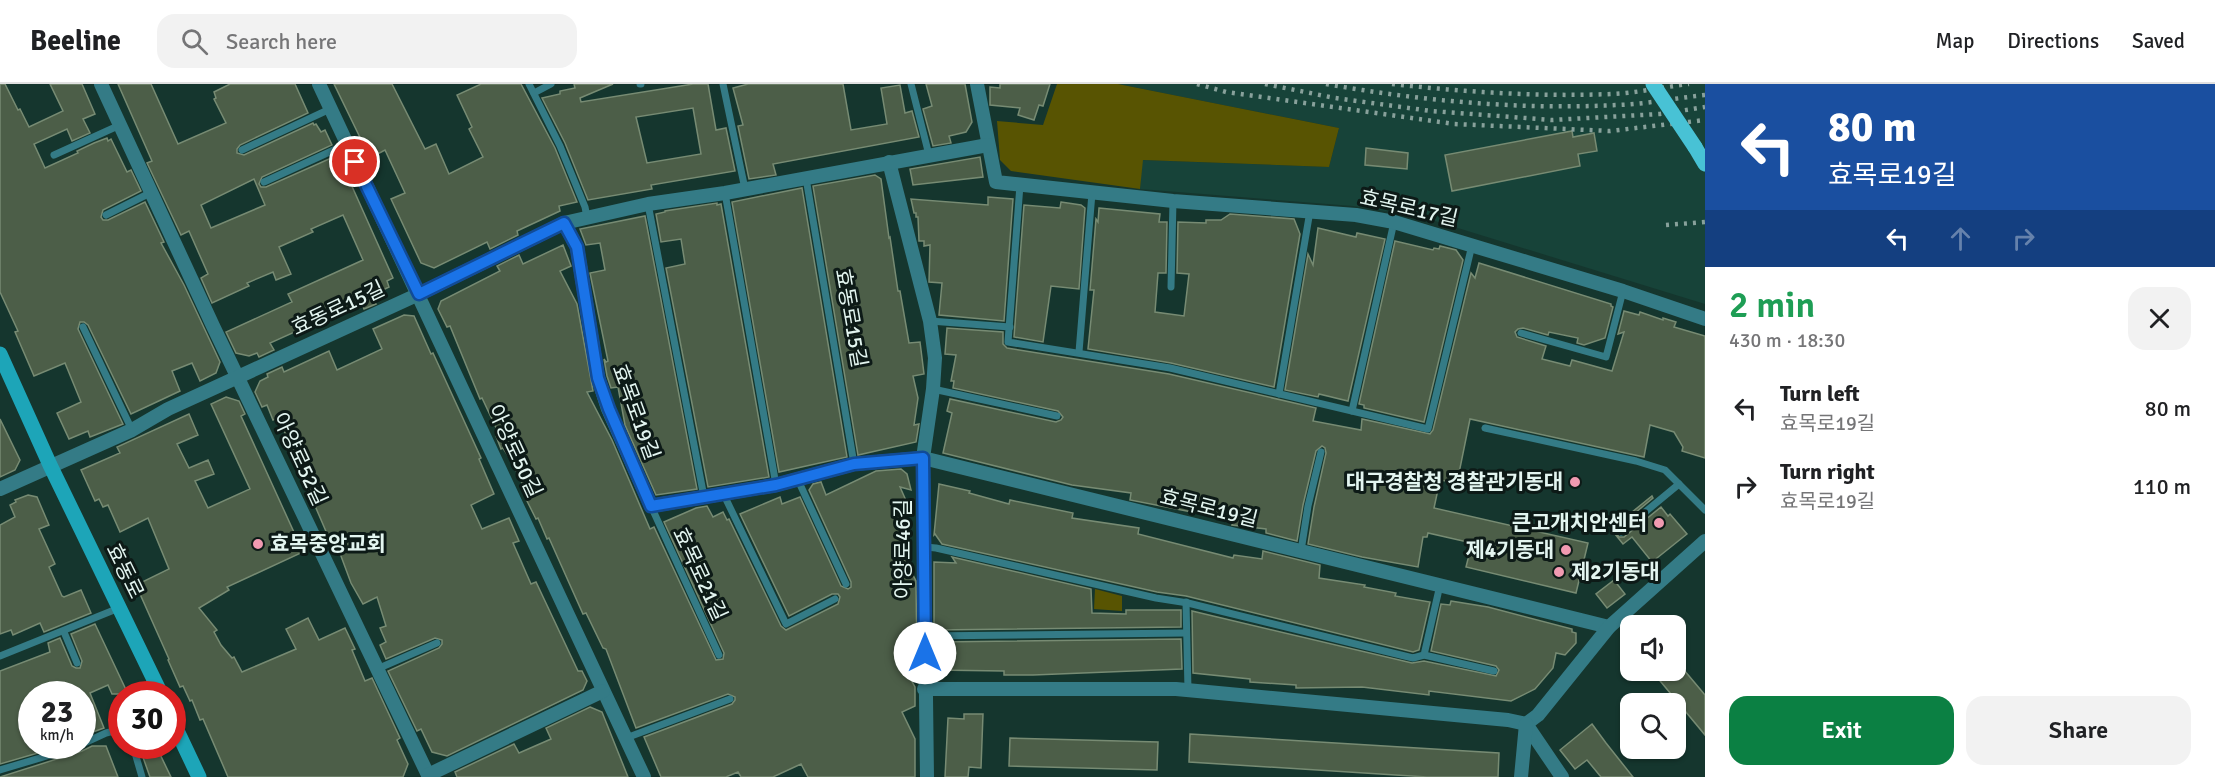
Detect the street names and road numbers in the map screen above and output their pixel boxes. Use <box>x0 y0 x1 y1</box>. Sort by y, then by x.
street label: 효목로17길 <box>1357 184 1461 232</box>
street label: 효동로15길 <box>830 267 872 369</box>
street label: 효동로15길 <box>287 275 389 341</box>
street label: 효목로19길 <box>607 361 665 463</box>
street label: 아양로50길 <box>482 400 548 502</box>
street label: 아양로52길 <box>267 408 333 510</box>
street label: 효목로19길 <box>1157 483 1261 533</box>
street label: 아양로46길 <box>890 499 916 599</box>
street label: 효목로21길 <box>667 523 733 625</box>
street label: 효동로 <box>101 539 149 603</box>

